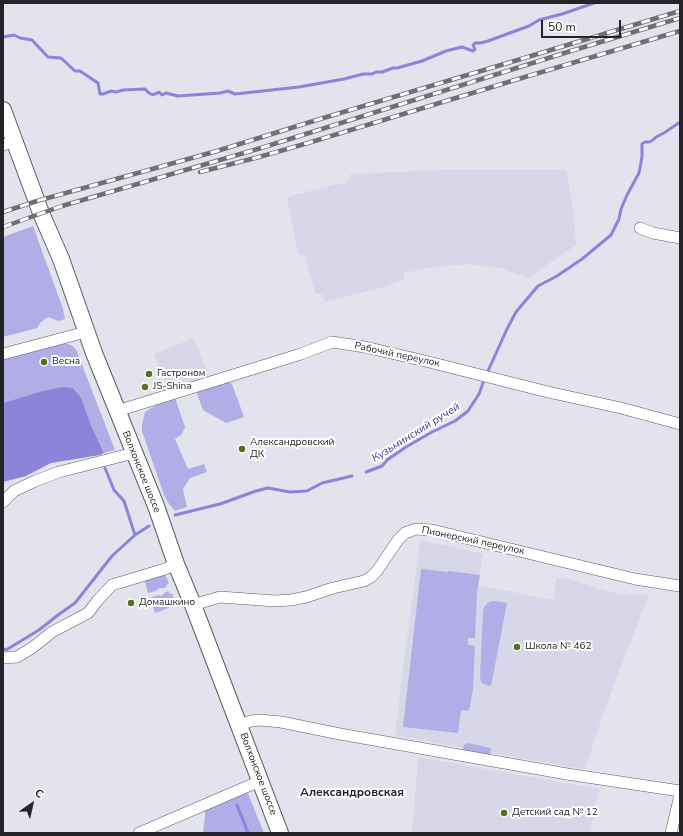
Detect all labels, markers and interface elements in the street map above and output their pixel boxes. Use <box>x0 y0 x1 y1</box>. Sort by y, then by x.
scale bar <box>543 12 623 38</box>
text: 50 m <box>548 19 576 35</box>
street label: Рабочий переулок <box>353 340 441 370</box>
place label: Весна <box>52 356 80 368</box>
marker: Весна <box>39 357 49 367</box>
place label: Гастроном <box>157 368 205 380</box>
marker: Гастроном <box>144 369 154 379</box>
place label: JS-Shina <box>153 381 192 393</box>
marker: JS-Shina <box>140 382 150 392</box>
water label: Кузьминский ручей <box>370 401 462 465</box>
street label: Волхонское шоссе <box>119 429 163 515</box>
place label: Александровский ДК <box>250 437 334 460</box>
marker: Александровский ДК <box>237 444 247 454</box>
street label: Пионерский переулок <box>421 524 525 558</box>
place label: Домашкино <box>139 597 195 609</box>
marker: Домашкино <box>126 598 136 608</box>
place label: Школа № 462 <box>525 641 591 653</box>
marker: Школа № 462 <box>512 642 522 652</box>
street label: Волхонское шоссе <box>237 731 279 817</box>
north arrow <box>12 784 52 824</box>
text: С <box>32 785 46 802</box>
district label: Александровская <box>300 786 404 800</box>
place label: Детский сад № 12 <box>512 807 598 819</box>
marker: Детский сад № 12 <box>499 808 509 818</box>

